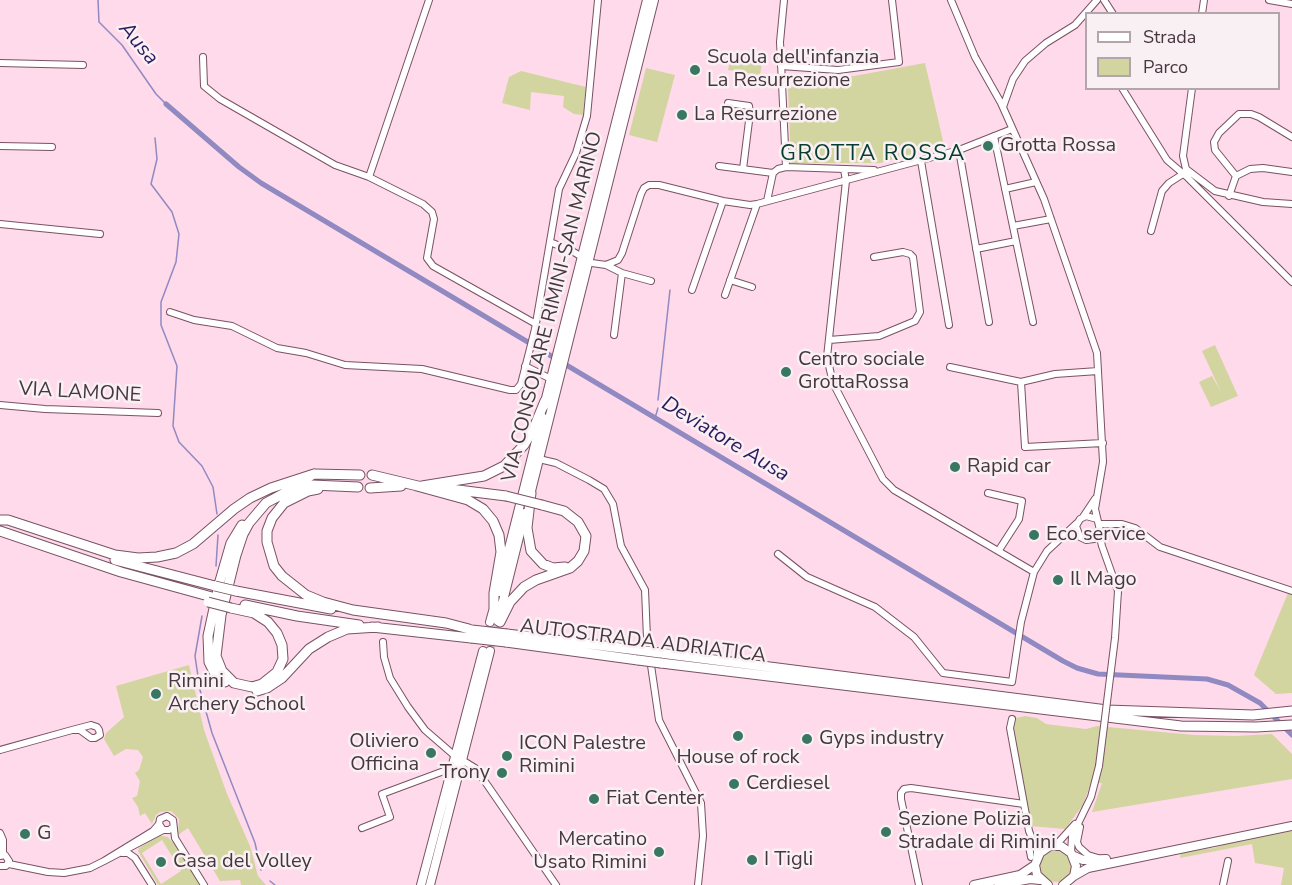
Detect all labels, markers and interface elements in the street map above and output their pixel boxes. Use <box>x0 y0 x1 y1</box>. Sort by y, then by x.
legend <box>1085 12 1280 90</box>
water label: Ausa <box>113 17 163 71</box>
text: Strada <box>1143 25 1196 49</box>
place label: Scuola dell'infanzia La Resurrezione <box>707 46 879 93</box>
text: Parco <box>1143 55 1188 79</box>
marker: Scuola dell'infanzia La Resurrezione <box>688 63 702 77</box>
place label: La Resurrezione <box>694 103 837 127</box>
marker: La Resurrezione <box>675 108 689 122</box>
street label: VIA CONSOLARE RIMINI-SAN MARINO <box>498 129 608 485</box>
place label: Grotta Rossa <box>1000 134 1116 158</box>
marker: Grotta Rossa <box>981 139 995 153</box>
district label: GROTTA ROSSA <box>780 142 966 168</box>
place label: Centro sociale GrottaRossa <box>798 348 925 395</box>
marker: Centro sociale GrottaRossa <box>779 365 793 379</box>
street label: VIA LAMONE <box>18 378 142 408</box>
water label: Deviatore Ausa <box>657 392 793 488</box>
place label: Rapid car <box>967 455 1051 479</box>
marker: Rapid car <box>948 460 962 474</box>
place label: Eco service <box>1046 523 1146 547</box>
marker: Eco service <box>1027 528 1041 542</box>
place label: Il Mago <box>1070 568 1137 592</box>
marker: Il Mago <box>1051 573 1065 587</box>
street label: AUTOSTRADA ADRIATICA <box>519 615 767 669</box>
place label: Rimini Archery School <box>168 670 305 717</box>
marker: Rimini Archery School <box>149 687 163 701</box>
place label: Gyps industry <box>819 727 944 751</box>
marker: House of rock <box>731 729 745 743</box>
place label: Oliviero Officina <box>349 730 419 777</box>
place label: ICON Palestre Rimini <box>519 732 646 779</box>
marker: Gyps industry <box>800 732 814 746</box>
marker: Oliviero Officina <box>424 746 438 760</box>
place label: House of rock <box>676 746 800 770</box>
marker: ICON Palestre Rimini <box>500 749 514 763</box>
place label: Trony <box>440 761 490 785</box>
marker: Trony <box>495 766 509 780</box>
place label: Cerdiesel <box>746 772 830 796</box>
marker: Cerdiesel <box>727 777 741 791</box>
place label: Fiat Center <box>606 787 704 811</box>
marker: Fiat Center <box>587 792 601 806</box>
place label: Sezione Polizia Stradale di Rimini <box>898 808 1056 855</box>
place label: G <box>37 822 52 846</box>
marker: Sezione Polizia Stradale di Rimini <box>879 825 893 839</box>
marker: G <box>18 827 32 841</box>
place label: Mercatino Usato Rimini <box>533 828 647 875</box>
marker: Mercatino Usato Rimini <box>652 845 666 859</box>
place label: I Tigli <box>764 848 813 872</box>
place label: Casa del Volley <box>173 850 312 874</box>
marker: I Tigli <box>745 853 759 867</box>
marker: Casa del Volley <box>154 855 168 869</box>

